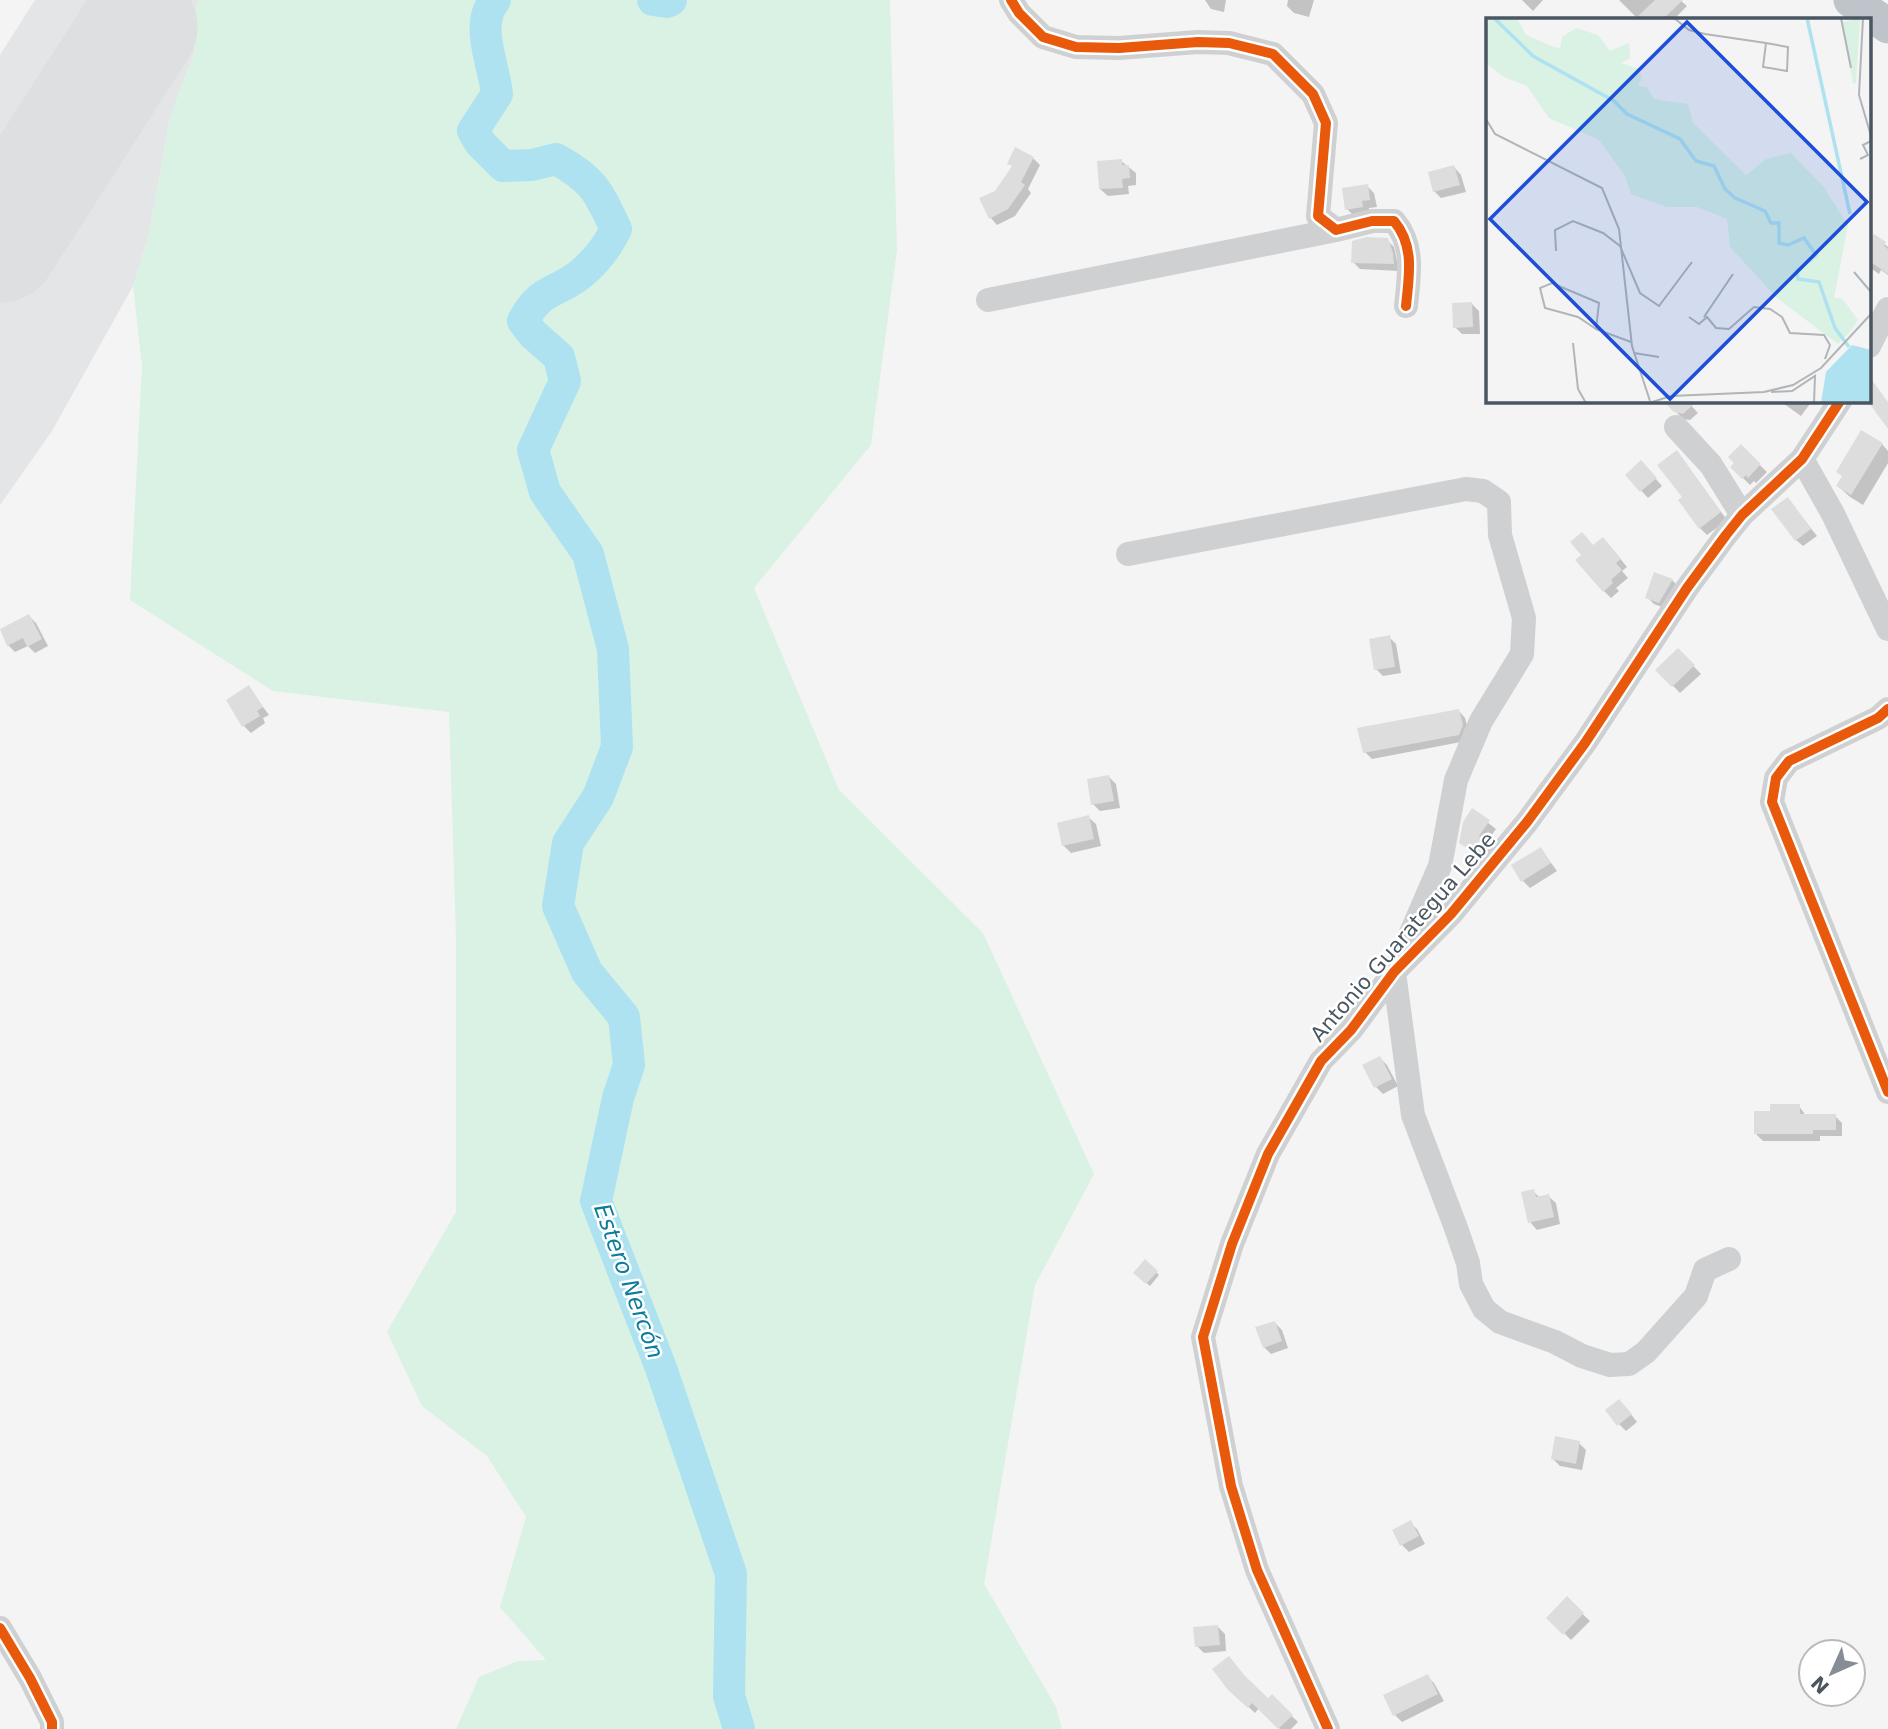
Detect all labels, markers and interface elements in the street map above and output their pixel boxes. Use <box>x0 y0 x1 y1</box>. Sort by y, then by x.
inset map <box>1486 18 1870 402</box>
street label: Antonio Guarategua Lebe <box>1306 828 1500 1046</box>
water label: Estero Nercón <box>589 1200 669 1362</box>
north arrow <box>1797 1638 1867 1708</box>
text: N <box>1807 1672 1833 1698</box>

